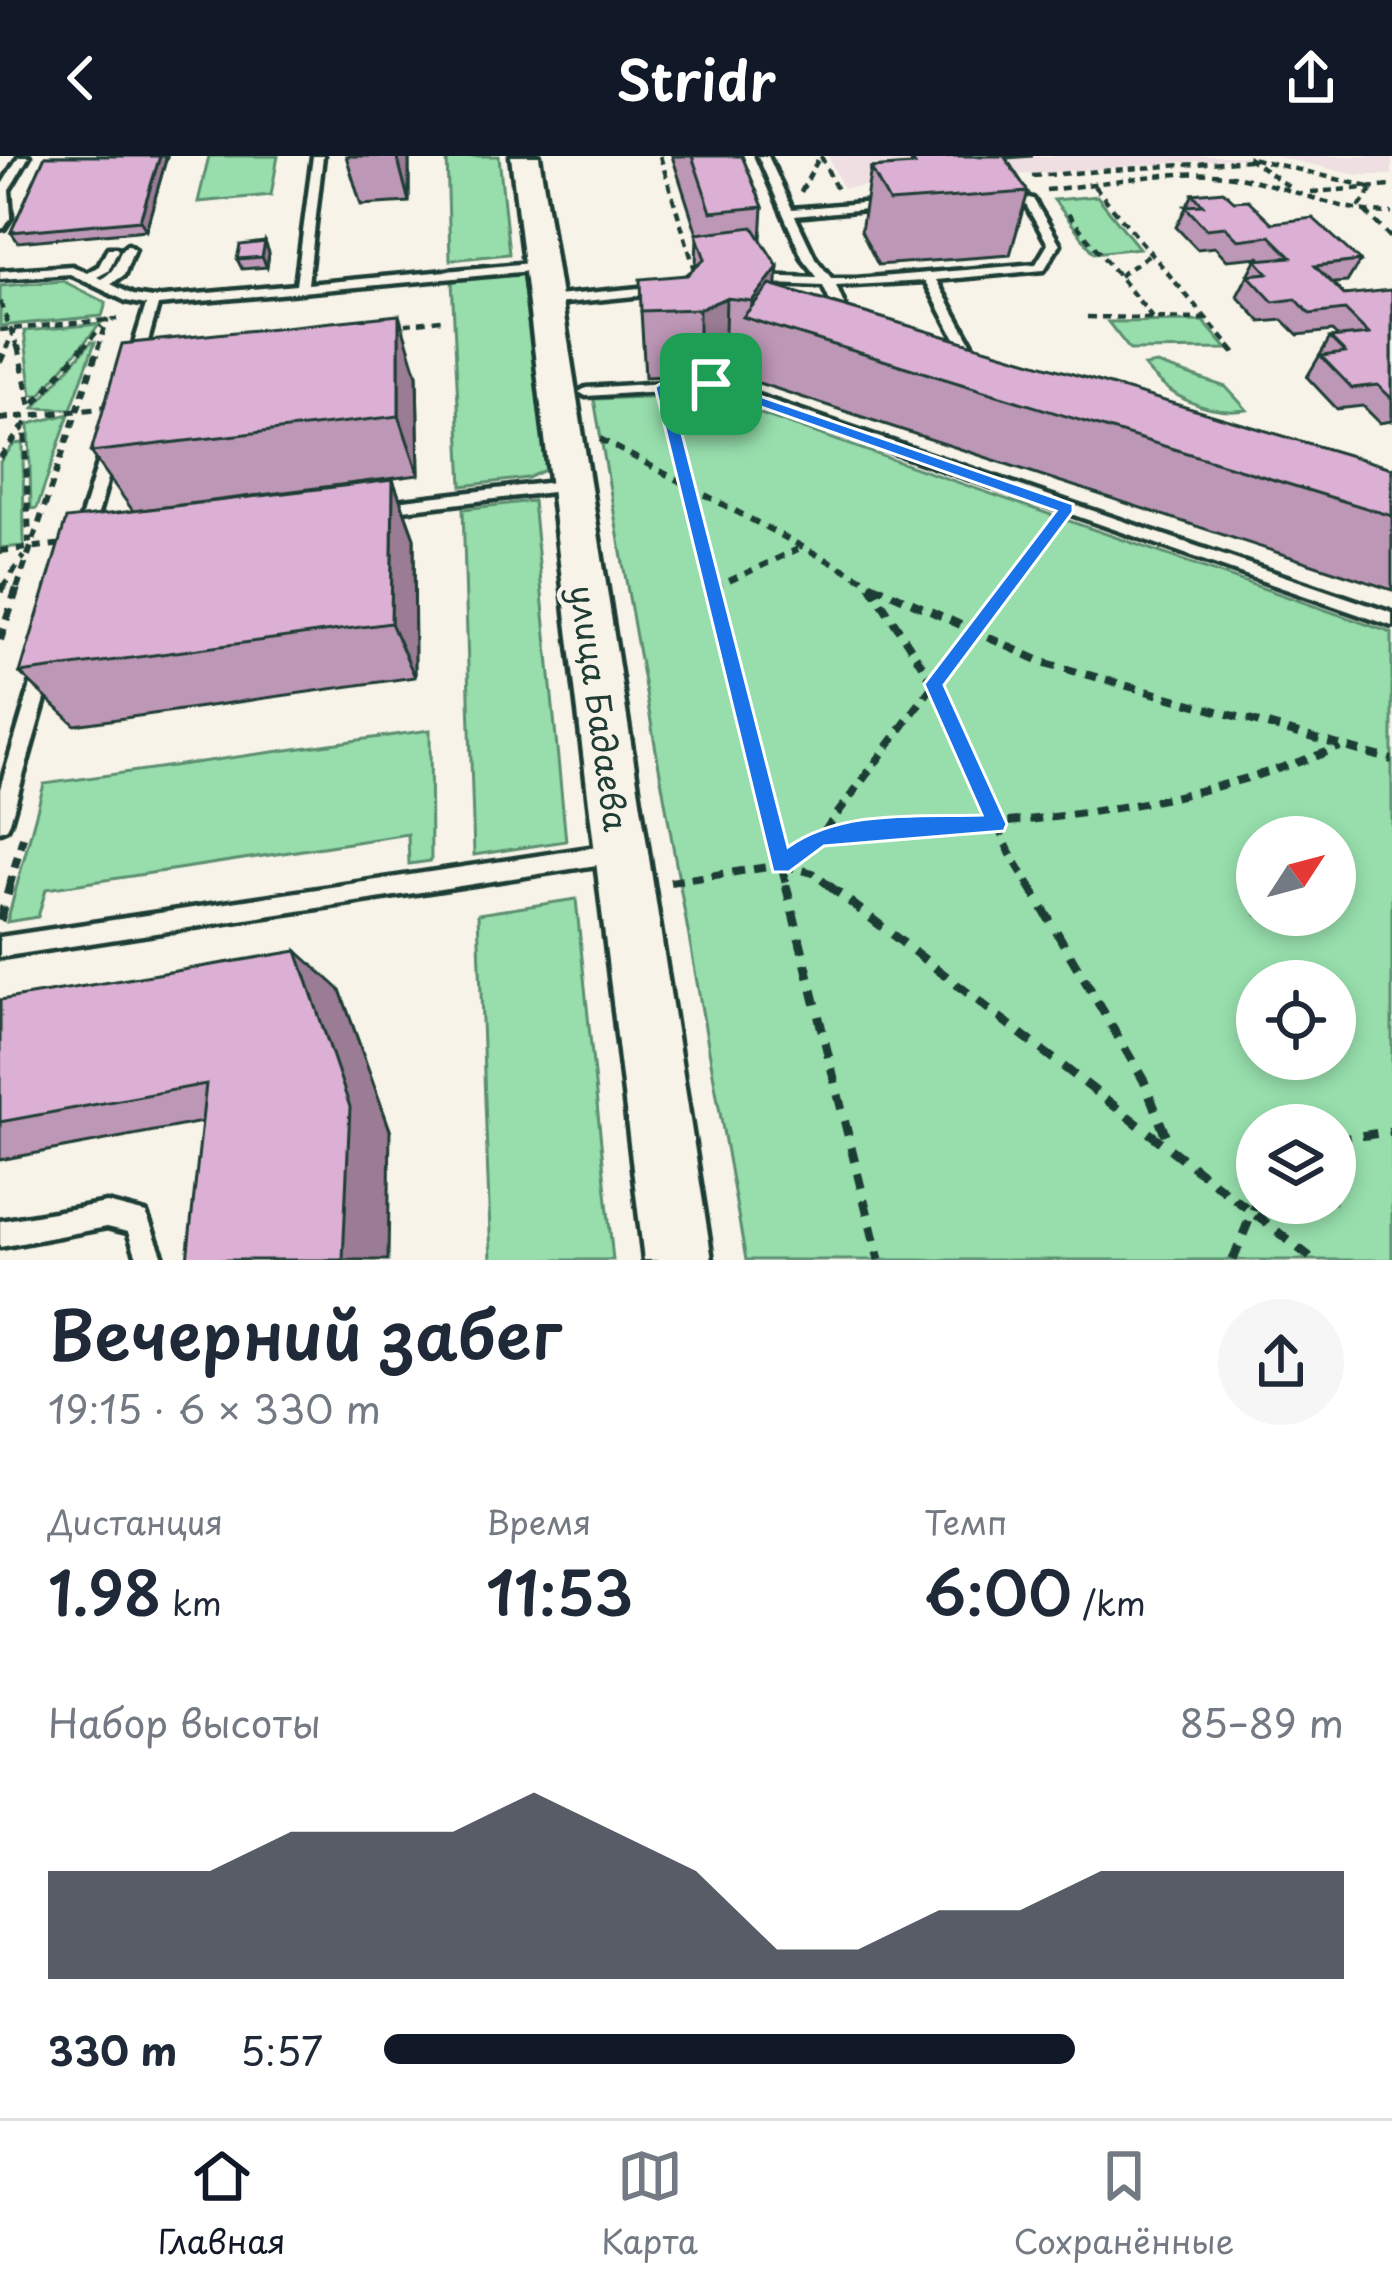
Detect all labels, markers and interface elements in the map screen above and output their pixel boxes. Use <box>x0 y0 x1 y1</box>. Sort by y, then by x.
text: Stridr <box>616 38 776 119</box>
icon: back <box>48 45 114 111</box>
icon: share <box>1278 45 1344 111</box>
pin <box>660 333 762 435</box>
icon: arrive <box>678 351 744 417</box>
street label: улица Бадаева <box>559 582 643 835</box>
north arrow <box>1236 816 1356 936</box>
map controls <box>1236 816 1356 1224</box>
button: locate <box>1236 960 1356 1080</box>
button: layers <box>1236 1104 1356 1224</box>
text: Вечерний забег <box>48 1283 562 1382</box>
button: share <box>1218 1299 1344 1425</box>
text: 19:15 · 6 × 330 m <box>48 1378 381 1437</box>
text: Дистанция <box>48 1496 223 1546</box>
text: Время <box>486 1496 591 1546</box>
text: Темп <box>924 1496 1007 1546</box>
text: 1.98 <box>48 1546 161 1636</box>
text: 11:53 <box>486 1546 633 1636</box>
text: 6:00 <box>924 1546 1072 1636</box>
text: km <box>161 1577 222 1627</box>
text: /km <box>1072 1577 1146 1627</box>
text: Набор высоты <box>48 1692 321 1751</box>
text: 85–89 m <box>1180 1692 1344 1751</box>
text: 330 m <box>48 2020 177 2079</box>
text: 5:57 <box>240 2020 323 2079</box>
tab: Главная <box>158 2143 286 2265</box>
tab: Карта <box>601 2143 698 2265</box>
tab: Сохранённые <box>1014 2143 1234 2265</box>

